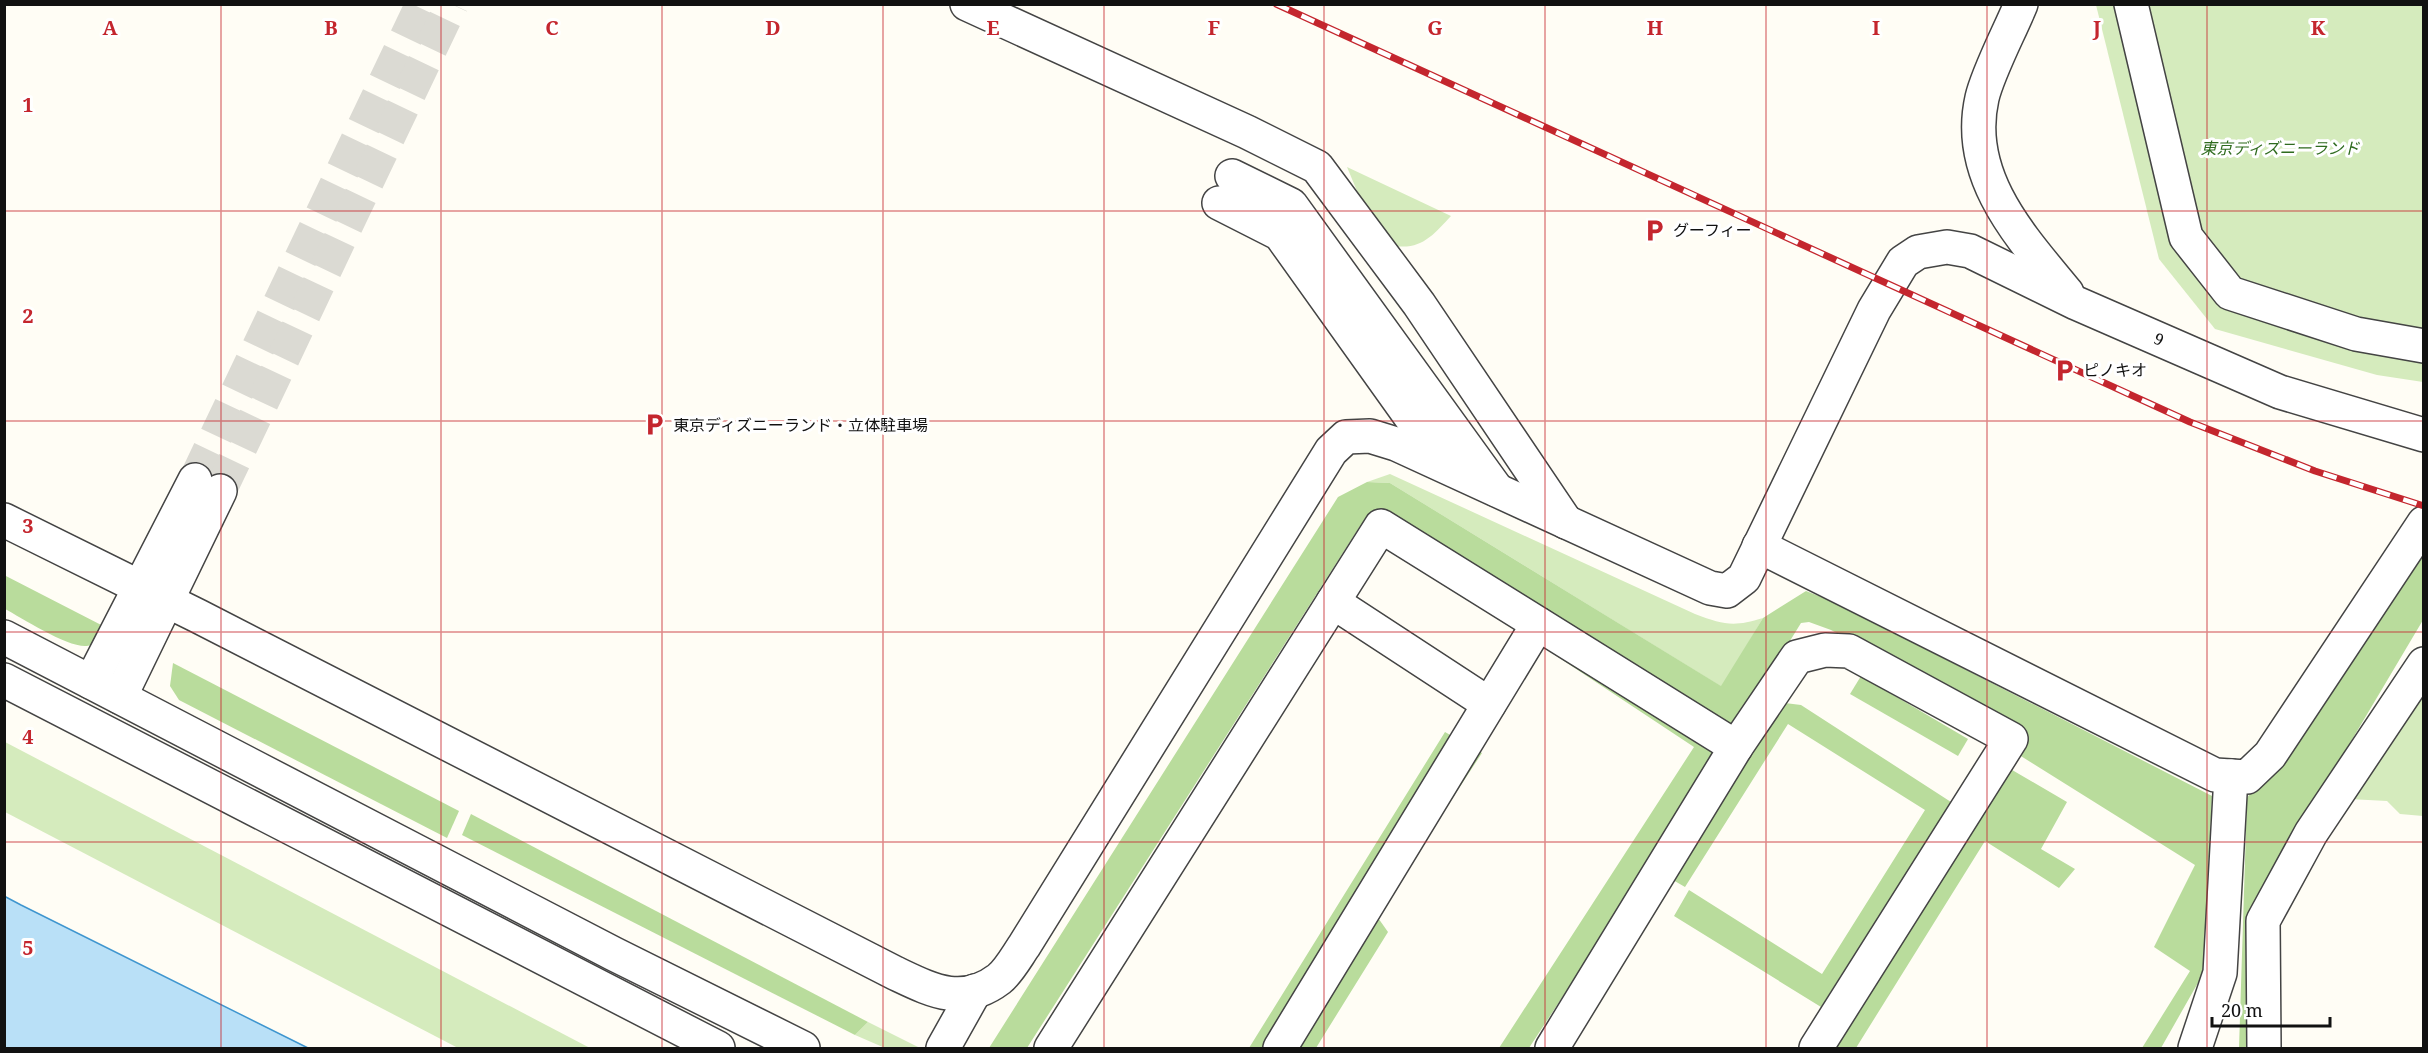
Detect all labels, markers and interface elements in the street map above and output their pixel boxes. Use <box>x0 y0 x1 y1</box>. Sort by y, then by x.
text: A <box>102 14 118 41</box>
text: B <box>324 14 338 41</box>
text: C <box>545 14 559 41</box>
text: D <box>765 14 781 41</box>
text: E <box>986 14 1000 41</box>
text: F <box>1208 14 1220 41</box>
text: G <box>1427 14 1443 41</box>
text: H <box>1647 14 1663 41</box>
text: I <box>1872 14 1880 41</box>
text: J <box>2092 14 2101 41</box>
text: K <box>2311 14 2326 41</box>
text: 1 <box>22 91 34 118</box>
park label: 東京ディズニーランド <box>2201 137 2360 159</box>
parking icon: グーフィー <box>1642 217 1668 243</box>
place label: グーフィー <box>1673 219 1752 241</box>
text: 2 <box>22 302 34 329</box>
street label: 9 <box>2150 327 2167 351</box>
parking icon: ピノキオ <box>2052 357 2078 383</box>
place label: ピノキオ <box>2083 359 2147 381</box>
parking icon: 東京ディズニーランド・立体駐車場 <box>642 412 668 438</box>
place label: 東京ディズニーランド・立体駐車場 <box>673 414 928 436</box>
text: 3 <box>22 512 34 539</box>
text: 4 <box>22 723 34 750</box>
text: 5 <box>22 934 34 961</box>
scale bar <box>2212 990 2330 1028</box>
text: 20 m <box>2221 998 2263 1022</box>

